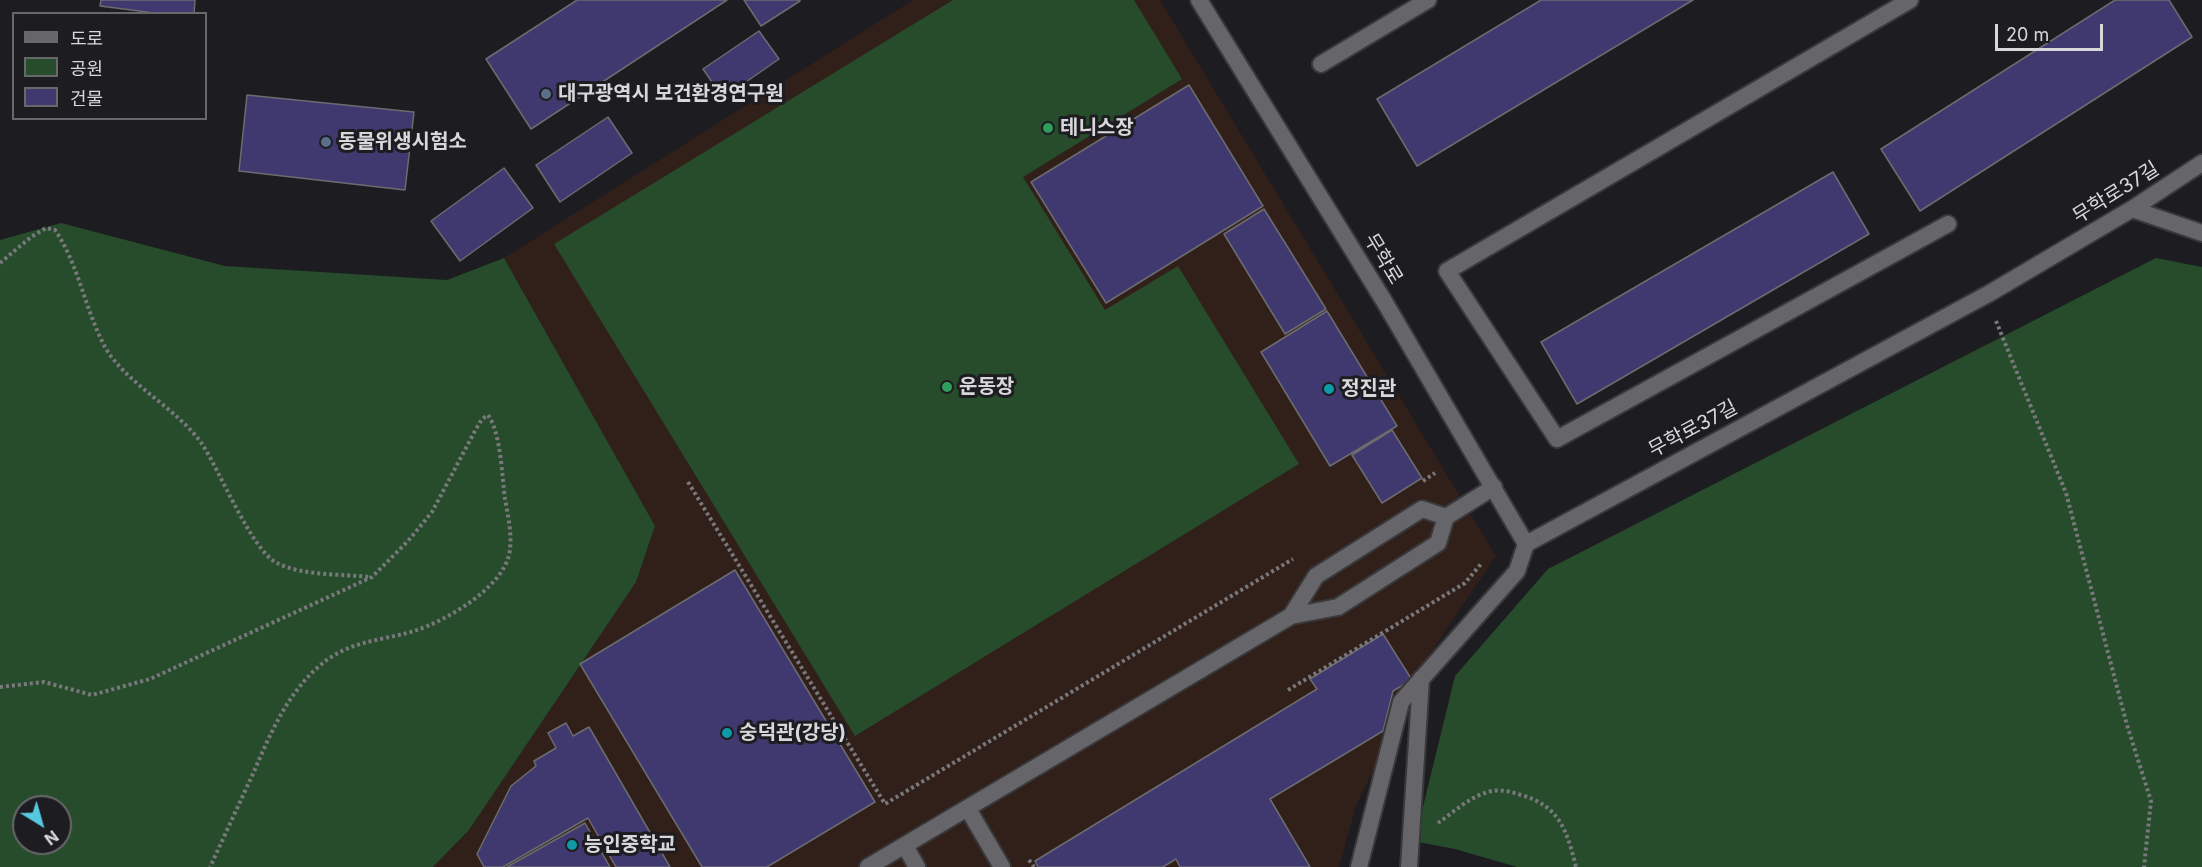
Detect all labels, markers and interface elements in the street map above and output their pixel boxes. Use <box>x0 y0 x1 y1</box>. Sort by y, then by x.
legend <box>12 12 207 120</box>
scale bar <box>1998 12 2106 50</box>
text: 20 m <box>2006 24 2049 45</box>
text: 도로 <box>70 28 103 49</box>
text: 공원 <box>70 58 103 79</box>
place label: 대구광역시 보건환경연구원 <box>558 82 784 106</box>
marker: 대구광역시 보건환경연구원 <box>539 87 553 101</box>
text: 건물 <box>70 88 103 109</box>
place label: 테니스장 <box>1060 116 1134 140</box>
marker: 테니스장 <box>1041 121 1055 135</box>
place label: 동물위생시험소 <box>338 130 467 154</box>
marker: 동물위생시험소 <box>319 135 333 149</box>
street label: 무학로37길 <box>2068 157 2164 229</box>
street label: 무학로 <box>1358 229 1408 289</box>
place label: 운동장 <box>959 375 1014 399</box>
place label: 정진관 <box>1341 377 1396 401</box>
marker: 운동장 <box>940 380 954 394</box>
marker: 정진관 <box>1322 382 1336 396</box>
street label: 무학로37길 <box>1644 396 1742 462</box>
place label: 숭덕관(강당) <box>739 721 846 745</box>
marker: 숭덕관(강당) <box>720 726 734 740</box>
north arrow <box>12 795 72 855</box>
text: N <box>41 826 63 849</box>
place label: 능인중학교 <box>584 833 676 857</box>
marker: 능인중학교 <box>565 838 579 852</box>

